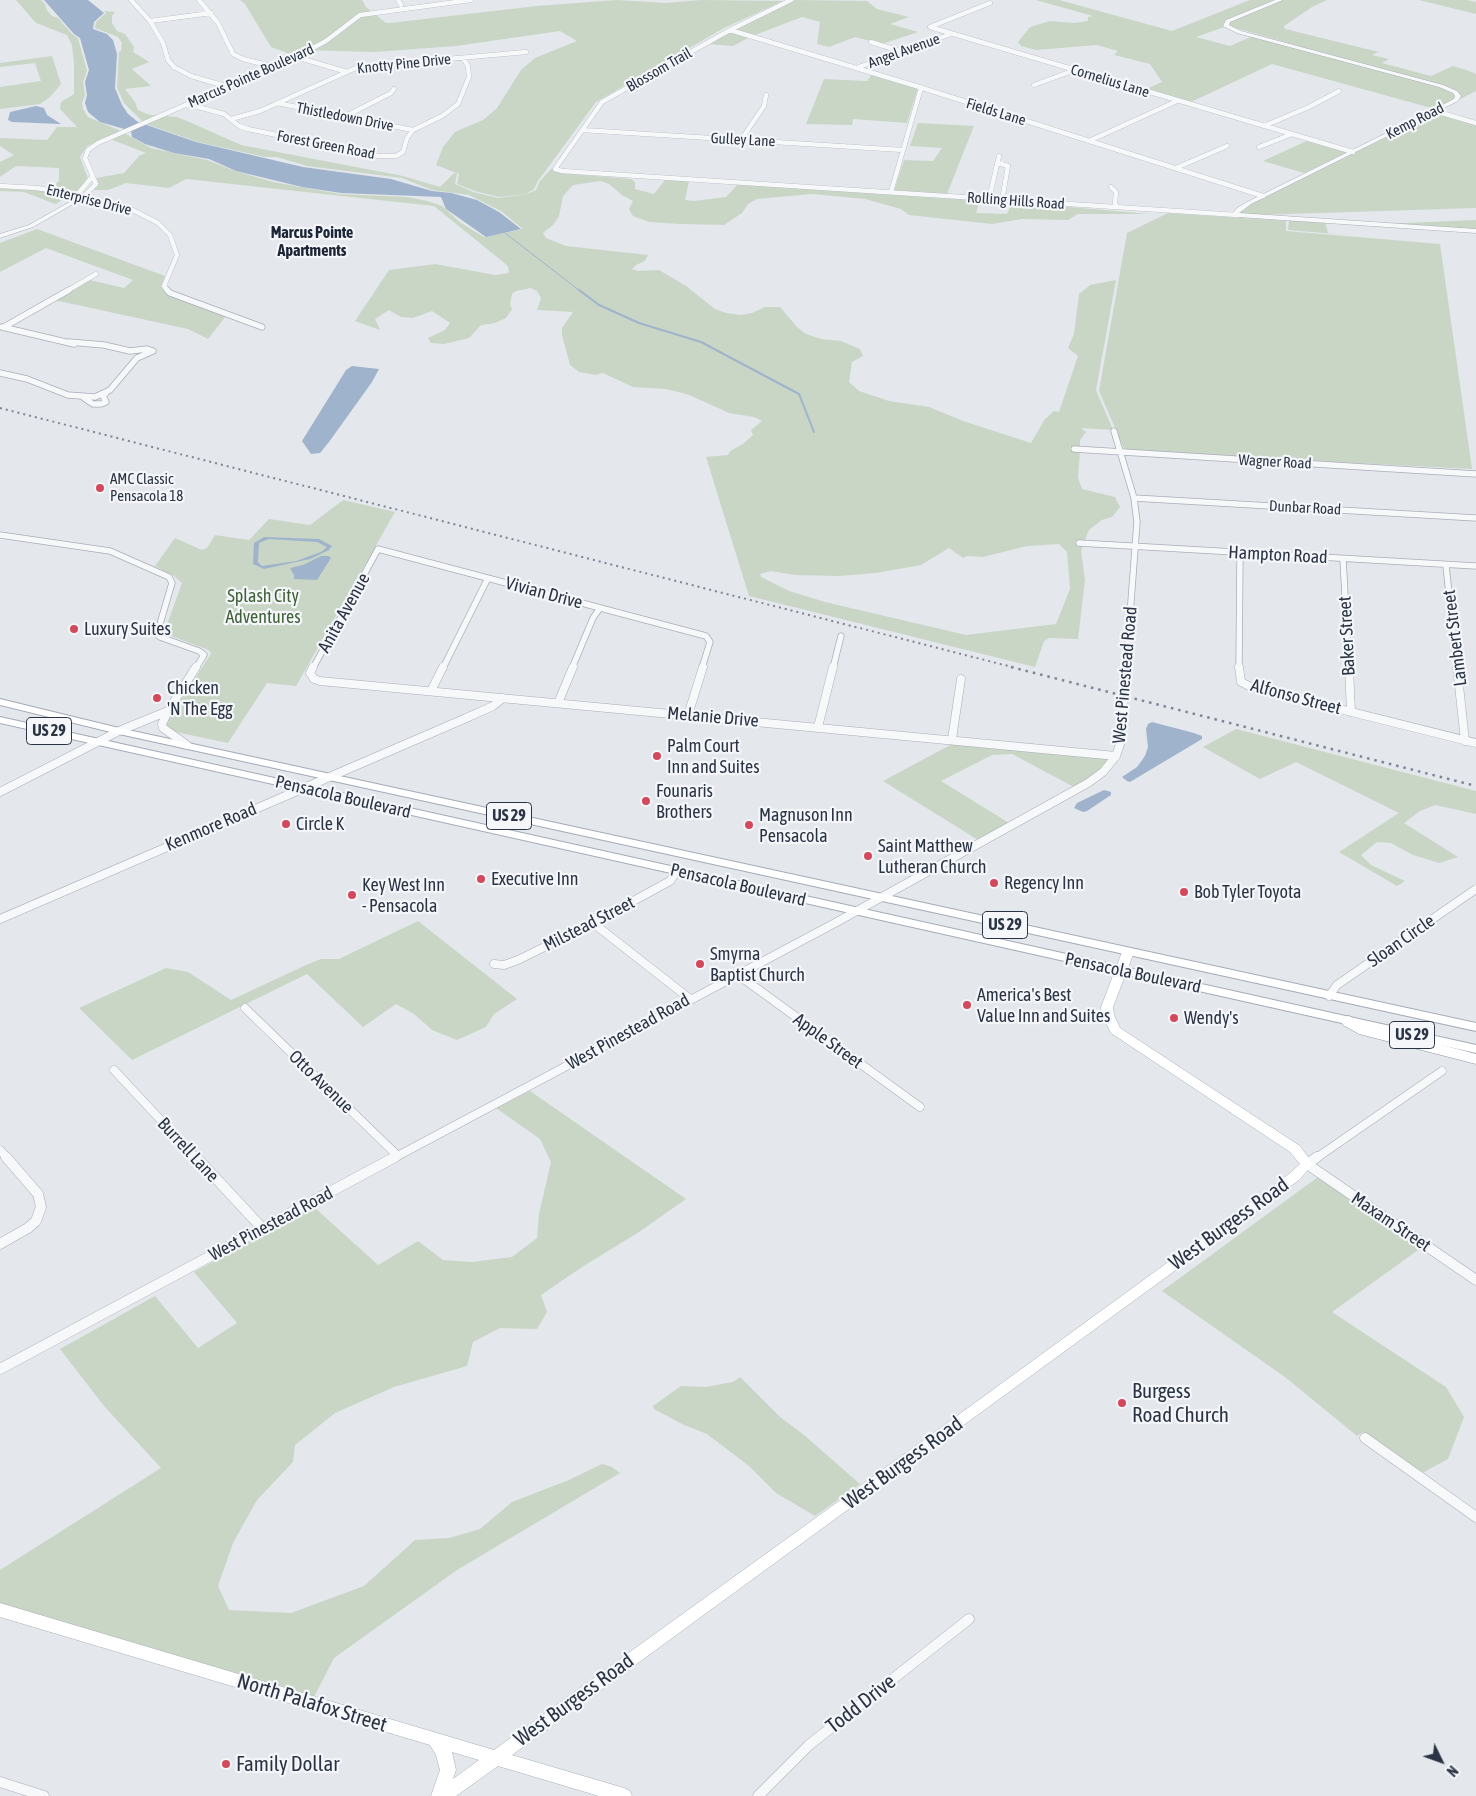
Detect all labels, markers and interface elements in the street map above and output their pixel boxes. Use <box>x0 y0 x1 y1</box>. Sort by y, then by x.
street label: Angel Avenue <box>866 30 942 72</box>
street label: Marcus Pointe Boulevard <box>185 40 317 112</box>
street label: Blossom Trail <box>623 44 695 96</box>
street label: Knotty Pine Drive <box>356 50 452 78</box>
street label: Cornelius Lane <box>1069 61 1151 101</box>
street label: Fields Lane <box>964 94 1028 130</box>
street label: Thistledown Drive <box>295 99 395 135</box>
street label: Kemp Road <box>1383 99 1447 143</box>
street label: Forest Green Road <box>275 127 377 163</box>
street label: Gulley Lane <box>710 129 776 151</box>
street label: Enterprise Drive <box>44 181 134 219</box>
street label: Rolling Hills Road <box>967 189 1065 213</box>
district label: Marcus Pointe Apartments <box>271 223 353 261</box>
street label: Wagner Road <box>1238 451 1312 473</box>
place label: AMC Classic Pensacola 18 <box>110 470 183 505</box>
marker: AMC Classic Pensacola 18 <box>94 482 106 494</box>
street label: Dunbar Road <box>1269 497 1341 519</box>
street label: Hampton Road <box>1228 542 1328 568</box>
street label: Anita Avenue <box>313 569 375 657</box>
street label: Vivian Drive <box>503 572 585 614</box>
park label: Splash City Adventures <box>225 585 301 628</box>
street label: Lambert Street <box>1438 588 1472 688</box>
street label: Baker Street <box>1334 596 1360 676</box>
street label: West Pinestead Road <box>1108 606 1142 744</box>
place label: Luxury Suites <box>84 618 171 640</box>
marker: Luxury Suites <box>68 623 80 635</box>
street label: Alfonso Street <box>1249 675 1343 719</box>
place label: Chicken 'N The Egg <box>167 677 233 720</box>
marker: Chicken 'N The Egg <box>151 692 163 704</box>
street label: Melanie Drive <box>666 702 760 732</box>
road number: US 29 <box>27 718 72 744</box>
place label: Palm Court Inn and Suites <box>667 735 760 778</box>
marker: Palm Court Inn and Suites <box>651 750 663 762</box>
street label: Pensacola Boulevard <box>273 771 413 823</box>
place label: Founaris Brothers <box>656 780 713 822</box>
marker: Founaris Brothers <box>640 795 652 807</box>
street label: Kenmore Road <box>162 798 260 856</box>
road number: US 29 <box>486 802 532 829</box>
place label: Magnuson Inn Pensacola <box>759 804 853 846</box>
place label: Circle K <box>296 813 344 835</box>
marker: Circle K <box>280 818 292 830</box>
marker: Magnuson Inn Pensacola <box>743 819 755 831</box>
place label: Saint Matthew Lutheran Church <box>878 835 986 878</box>
marker: Saint Matthew Lutheran Church <box>862 850 874 862</box>
street label: Pensacola Boulevard <box>668 859 808 911</box>
place label: Executive Inn <box>491 868 578 890</box>
place label: Regency Inn <box>1004 872 1084 894</box>
marker: Executive Inn <box>475 873 487 885</box>
place label: Key West Inn - Pensacola <box>362 874 445 916</box>
marker: Regency Inn <box>988 877 1000 889</box>
place label: Bob Tyler Toyota <box>1194 881 1301 903</box>
marker: Bob Tyler Toyota <box>1178 886 1190 898</box>
marker: Key West Inn - Pensacola <box>346 889 358 901</box>
street label: Milstead Street <box>540 892 638 956</box>
street label: Sloan Circle <box>1363 910 1439 972</box>
road number: US 29 <box>982 912 1028 938</box>
place label: Smyrna Baptist Church <box>710 943 805 986</box>
street label: Pensacola Boulevard <box>1063 948 1203 998</box>
marker: Smyrna Baptist Church <box>694 958 706 970</box>
place label: America's Best Value Inn and Suites <box>977 984 1110 1026</box>
street label: West Pinestead Road <box>563 989 693 1075</box>
marker: America's Best Value Inn and Suites <box>961 999 973 1011</box>
place label: Wendy's <box>1184 1007 1239 1029</box>
street label: Apple Street <box>789 1009 867 1073</box>
marker: Wendy's <box>1168 1012 1180 1024</box>
road number: US 29 <box>1390 1022 1434 1048</box>
street label: Otto Avenue <box>284 1046 358 1118</box>
street label: Burrell Lane <box>153 1113 223 1187</box>
street label: West Burgess Road <box>1164 1172 1294 1276</box>
street label: West Pinestead Road <box>205 1182 337 1266</box>
street label: Maxam Street <box>1347 1188 1435 1256</box>
place label: Burgess Road Church <box>1132 1378 1229 1428</box>
marker: Burgess Road Church <box>1116 1397 1128 1409</box>
street label: West Burgess Road <box>838 1411 968 1515</box>
street label: West Burgess Road <box>509 1648 639 1752</box>
street label: North Palafox Street <box>234 1668 390 1738</box>
street label: Todd Drive <box>821 1669 901 1739</box>
north arrow <box>1416 1736 1466 1786</box>
place label: Family Dollar <box>236 1751 339 1777</box>
marker: Family Dollar <box>220 1758 232 1770</box>
text: N <box>1443 1763 1461 1779</box>

